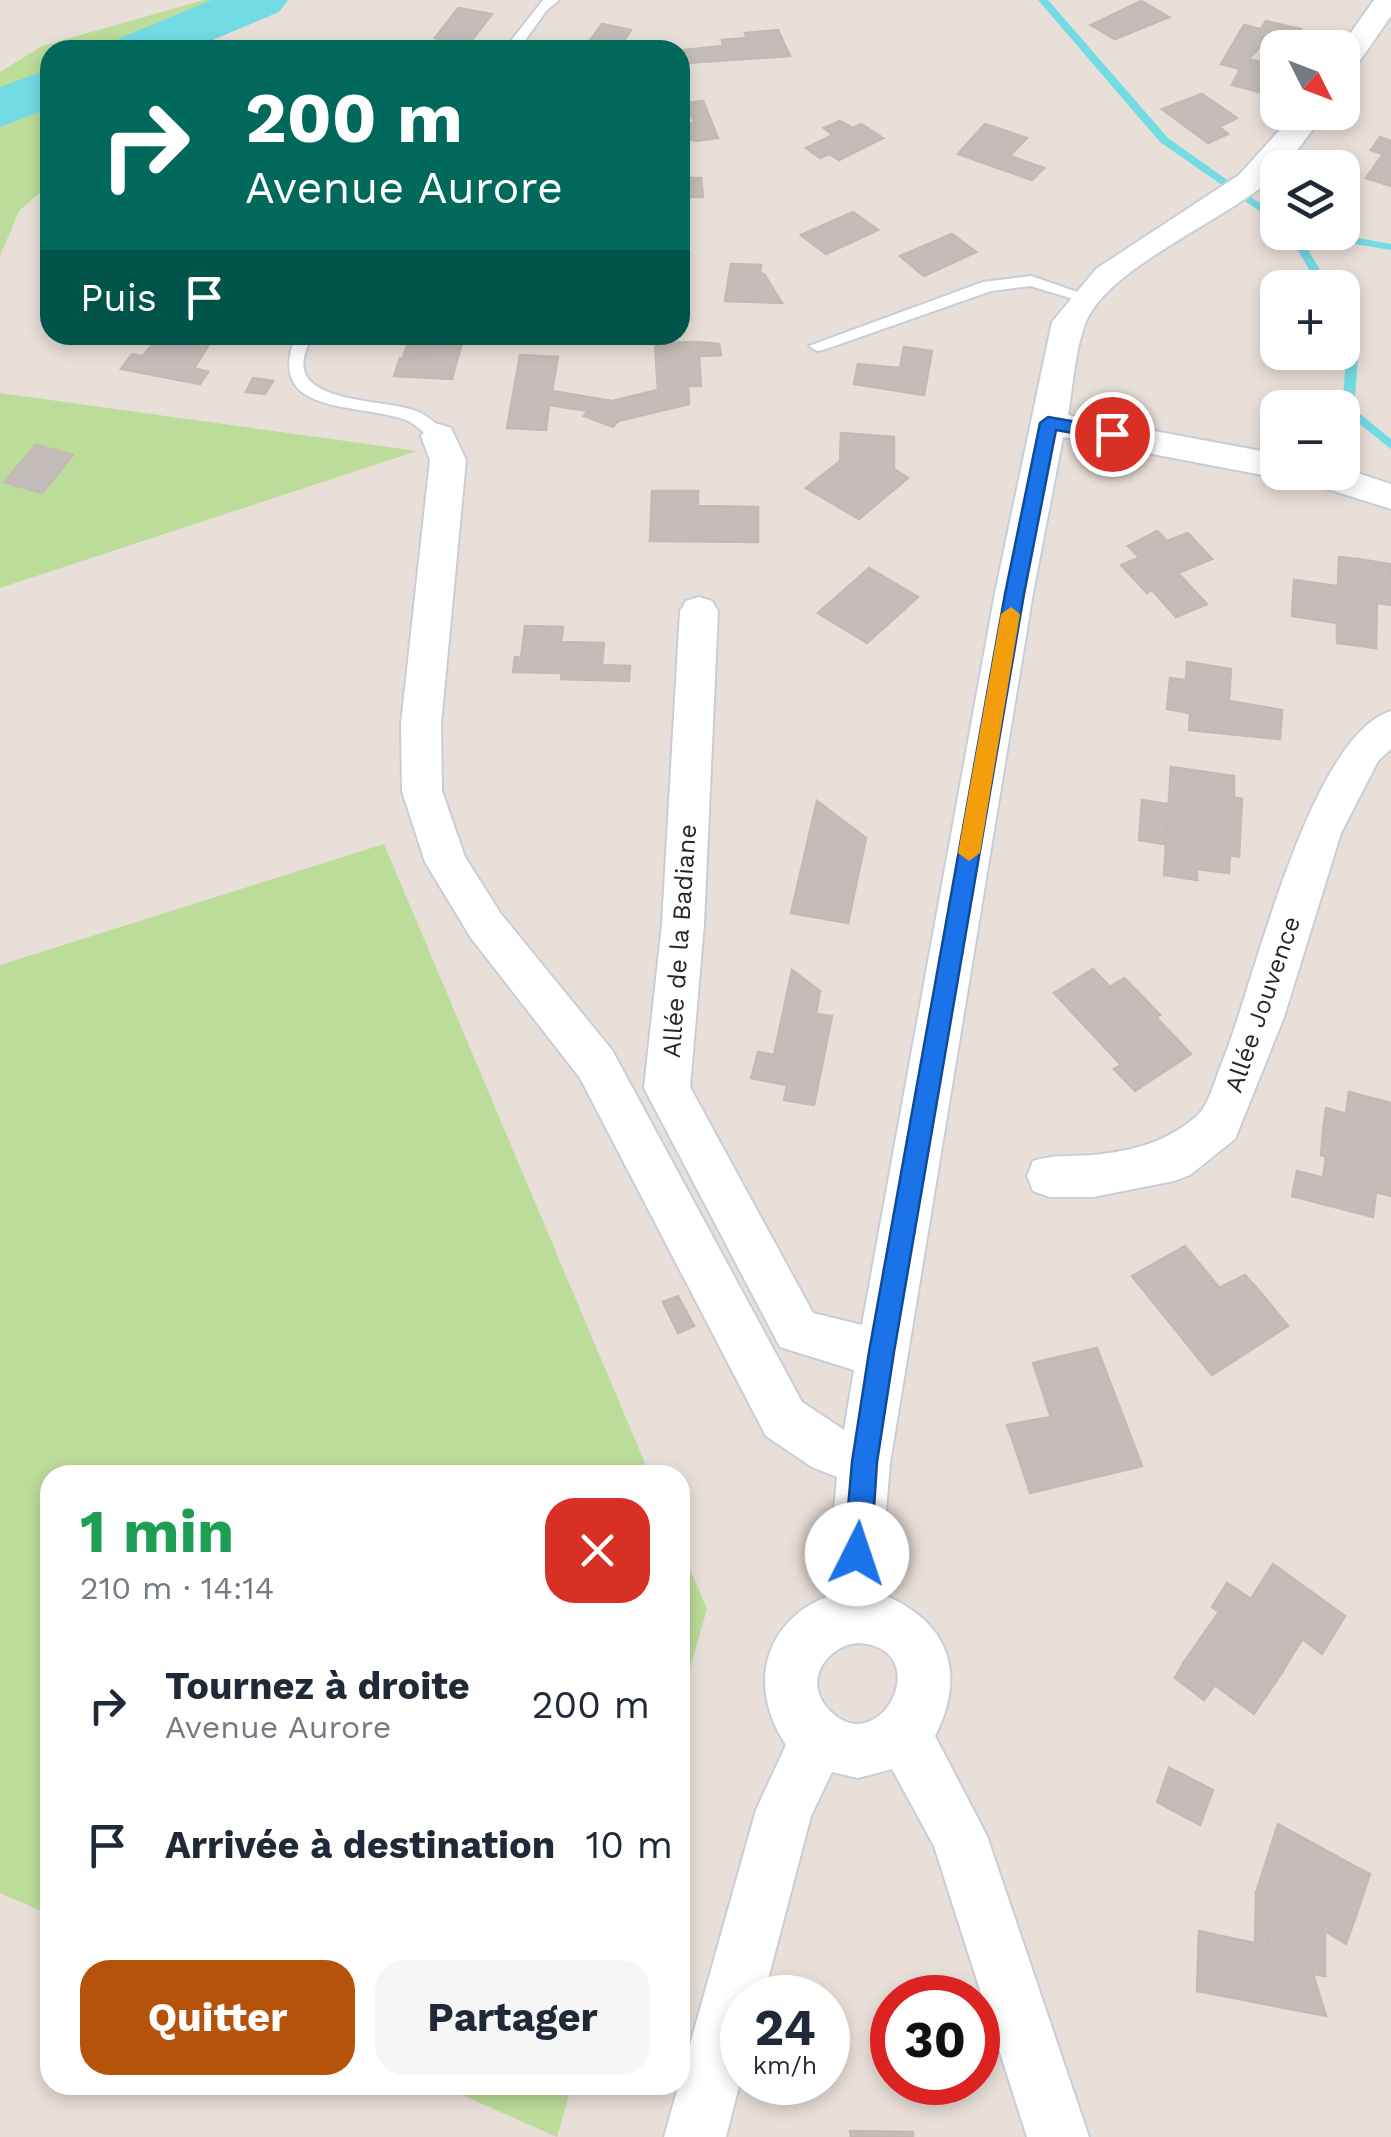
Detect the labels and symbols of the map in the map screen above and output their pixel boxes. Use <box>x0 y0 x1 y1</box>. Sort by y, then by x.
north arrow <box>1260 30 1360 130</box>
pin <box>1070 392 1155 477</box>
street label: Allée de la Badiane <box>657 823 702 1059</box>
street label: Allée Jouvence <box>1219 912 1306 1096</box>
position arrow <box>805 1502 909 1606</box>
speed limit sign: 30 <box>870 1975 1000 2105</box>

